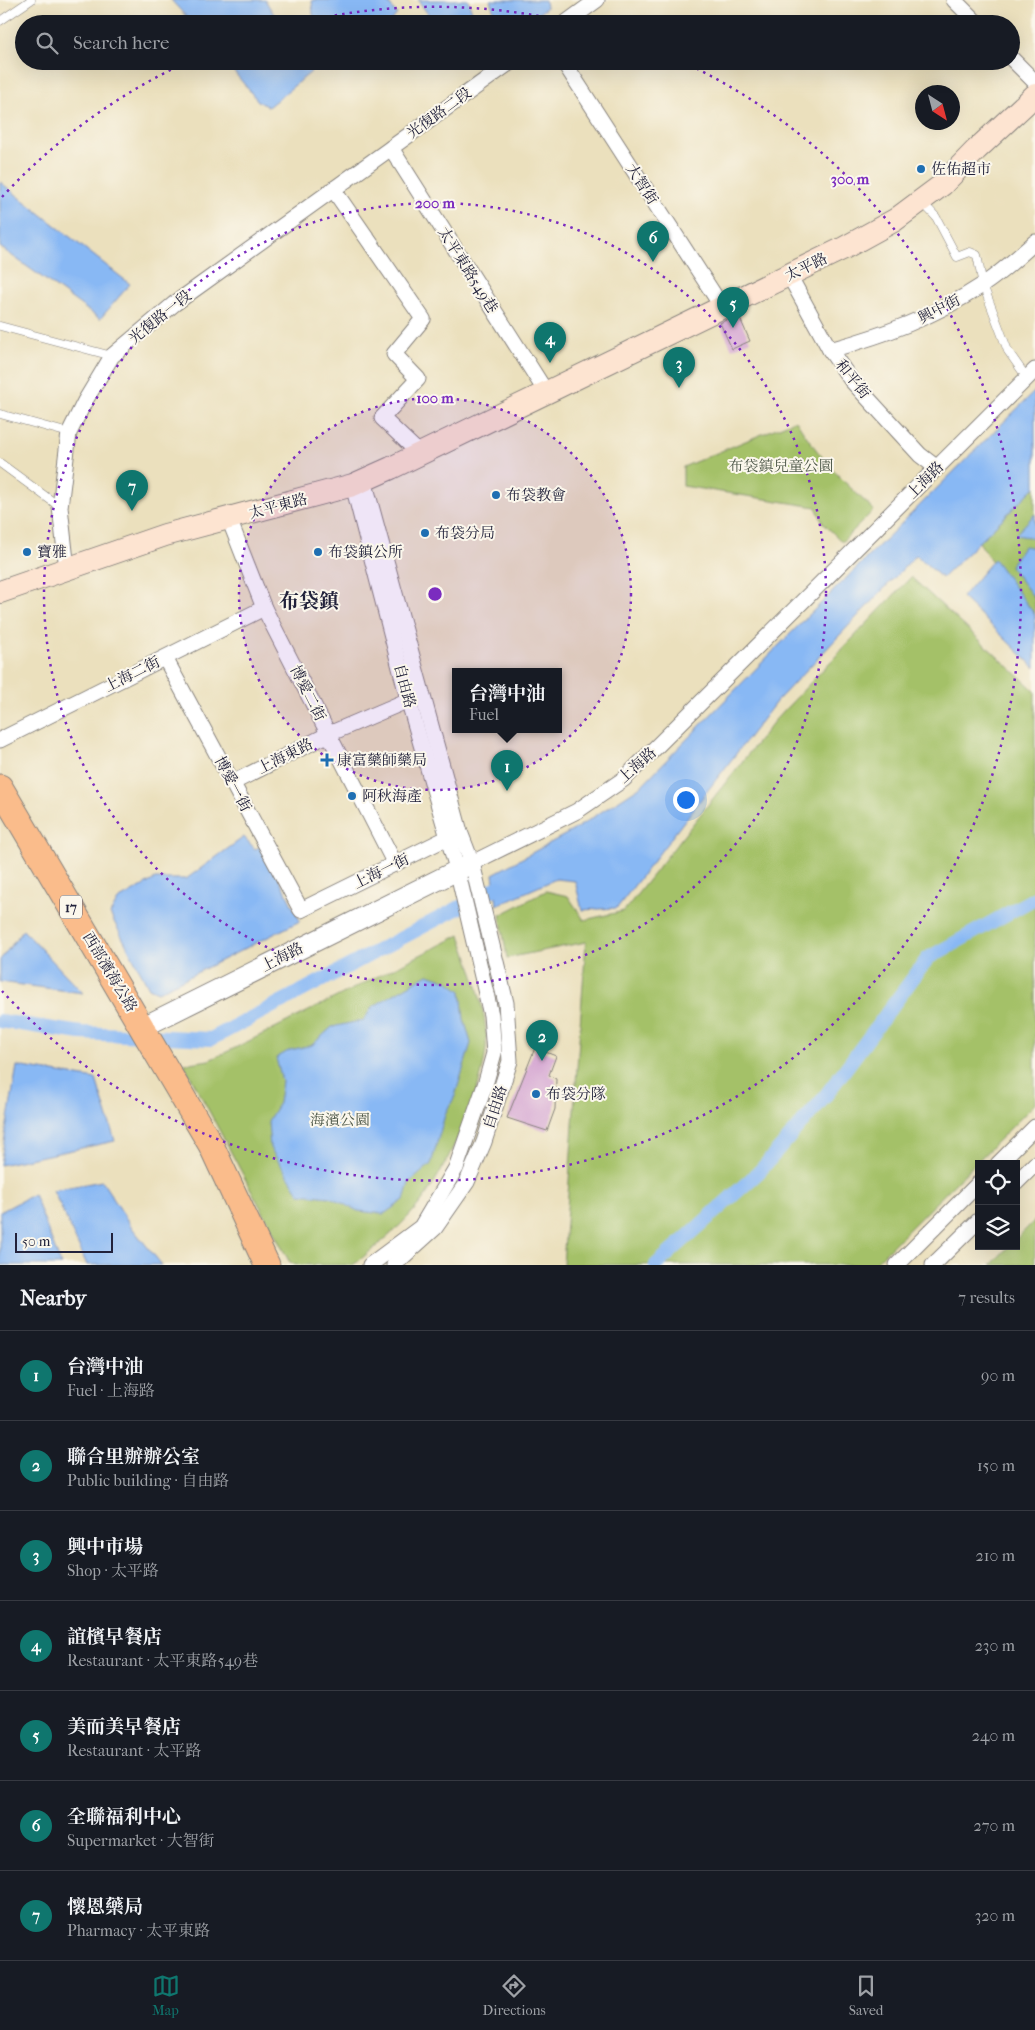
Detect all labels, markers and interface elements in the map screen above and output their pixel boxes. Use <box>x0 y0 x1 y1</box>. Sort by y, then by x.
search box <box>15 15 1020 70</box>
icon: search <box>33 29 61 57</box>
text: Search here <box>73 32 169 54</box>
street label: 光復路二段 <box>403 84 475 142</box>
north arrow <box>915 85 960 130</box>
street label: 大智街 <box>622 160 662 208</box>
place label: 佐佑超市 <box>931 160 991 178</box>
marker: 佐佑超市 <box>915 163 927 175</box>
text: 300 m <box>831 170 870 188</box>
text: 200 m <box>415 194 455 212</box>
pin: 6 <box>637 221 669 262</box>
street label: 太平東路549巷 <box>434 224 502 316</box>
street label: 太平路 <box>782 249 830 285</box>
street label: 光復路一段 <box>125 286 195 348</box>
pin: 5 <box>717 287 749 328</box>
street label: 興中街 <box>915 291 963 327</box>
pin: 4 <box>534 322 566 363</box>
pin: 3 <box>663 347 695 388</box>
street label: 和平街 <box>832 356 874 402</box>
text: 100 m <box>416 389 454 407</box>
park label: 布袋鎮兒童公園 <box>728 457 834 475</box>
street label: 上海路 <box>903 458 947 502</box>
pin: 7 <box>116 470 148 511</box>
place label: 布袋教會 <box>506 486 566 504</box>
marker: 布袋教會 <box>490 489 502 501</box>
street label: 太平東路 <box>247 490 309 522</box>
place label: 布袋分局 <box>435 524 495 542</box>
marker: 布袋分局 <box>419 527 431 539</box>
place label: 寶雅 <box>37 543 67 561</box>
place label: 布袋鎮公所 <box>328 543 403 561</box>
marker: 寶雅 <box>21 546 33 558</box>
marker: 布袋鎮公所 <box>312 546 324 558</box>
centre of rings <box>426 585 444 603</box>
district label: 布袋鎮 <box>279 590 339 613</box>
street label: 上海二街 <box>101 652 163 696</box>
street label: 博愛二街 <box>286 662 330 724</box>
street label: 自由路 <box>390 662 420 710</box>
popup <box>452 668 562 733</box>
text: 台灣中油 <box>469 683 545 705</box>
text: Fuel <box>469 705 499 724</box>
street label: 上海東路 <box>254 734 316 778</box>
street label: 上海路 <box>614 743 660 787</box>
pin: 1 <box>491 750 523 791</box>
place label: 康富藥師藥局 <box>337 751 427 769</box>
street label: 博愛一街 <box>211 753 255 815</box>
marker: 康富藥師藥局 <box>321 754 333 766</box>
place label: 阿秋海產 <box>362 787 422 805</box>
your location <box>673 787 699 813</box>
marker: 阿秋海產 <box>346 790 358 802</box>
street label: 上海一街 <box>350 850 412 892</box>
road number: 17 <box>60 896 82 919</box>
street label: 西部濱海公路 <box>79 929 141 1015</box>
street label: 上海路 <box>258 939 306 975</box>
pin: 2 <box>526 1020 558 1061</box>
street label: 自由路 <box>479 1083 511 1131</box>
place label: 布袋分隊 <box>546 1085 606 1103</box>
marker: 布袋分隊 <box>530 1088 542 1100</box>
park label: 海濱公園 <box>310 1111 370 1129</box>
map controls <box>975 1160 1020 1250</box>
button: locate <box>975 1160 1020 1205</box>
button: layers <box>975 1205 1020 1250</box>
scale bar <box>15 1230 112 1253</box>
text: 50 m <box>22 1233 50 1250</box>
text: Nearby <box>20 1286 86 1310</box>
text: 7 results <box>958 1288 1015 1307</box>
text: 台灣中油 <box>67 1356 143 1378</box>
text: 1 <box>33 1366 39 1385</box>
text: 90 m <box>981 1366 1015 1385</box>
text: Fuel · 上海路 <box>67 1381 155 1400</box>
text: 聯合里辦辦公室 <box>67 1446 200 1468</box>
text: 2 <box>32 1456 40 1475</box>
text: 150 m <box>977 1456 1015 1475</box>
text: Public building · 自由路 <box>67 1471 229 1490</box>
text: 興中市場 <box>67 1536 143 1558</box>
text: 3 <box>33 1546 39 1565</box>
text: 210 m <box>976 1546 1015 1565</box>
text: Shop · 太平路 <box>67 1561 159 1580</box>
text: 誼檳早餐店 <box>67 1626 162 1648</box>
text: 4 <box>31 1636 41 1655</box>
text: 230 m <box>975 1636 1015 1655</box>
text: Restaurant · 太平東路549巷 <box>67 1651 258 1670</box>
text: 美而美早餐店 <box>67 1716 181 1738</box>
text: 5 <box>33 1726 39 1745</box>
text: 240 m <box>972 1726 1015 1745</box>
text: Restaurant · 太平路 <box>67 1741 202 1760</box>
text: 全聯福利中心 <box>67 1806 181 1828</box>
text: 6 <box>32 1816 40 1835</box>
text: 270 m <box>974 1816 1015 1835</box>
text: Supermarket · 大智街 <box>67 1831 215 1850</box>
text: 懷恩藥局 <box>67 1896 143 1918</box>
text: 7 <box>32 1906 40 1925</box>
text: 320 m <box>975 1906 1015 1925</box>
text: Pharmacy · 太平東路 <box>67 1921 210 1940</box>
tab: Map <box>152 1972 180 2019</box>
tab: Directions <box>483 1972 546 2019</box>
tab: Saved <box>849 1972 883 2019</box>

